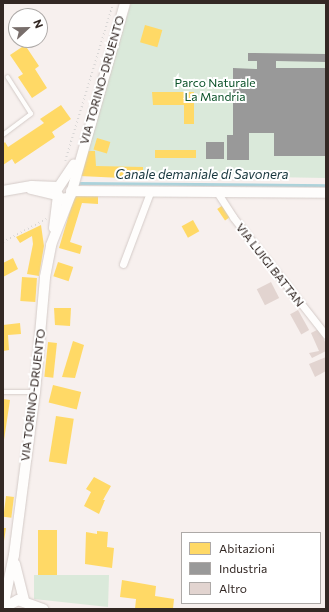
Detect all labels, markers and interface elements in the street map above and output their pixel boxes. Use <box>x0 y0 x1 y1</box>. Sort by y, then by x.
north arrow <box>8 8 48 48</box>
street label: VIA TORINO-DRUENTO <box>77 14 127 146</box>
text: N <box>31 17 46 30</box>
park label: Parco Naturale La Mandria <box>174 76 256 104</box>
water label: Canale demaniale di Savonera <box>115 166 289 182</box>
street label: VIA LUIGI BATTAN <box>233 220 307 310</box>
street label: VIA TORINO-DRUENTO <box>18 328 48 462</box>
legend <box>181 532 321 604</box>
text: Abitazioni <box>219 541 275 555</box>
text: Industria <box>219 561 267 575</box>
text: Altro <box>219 581 247 595</box>

